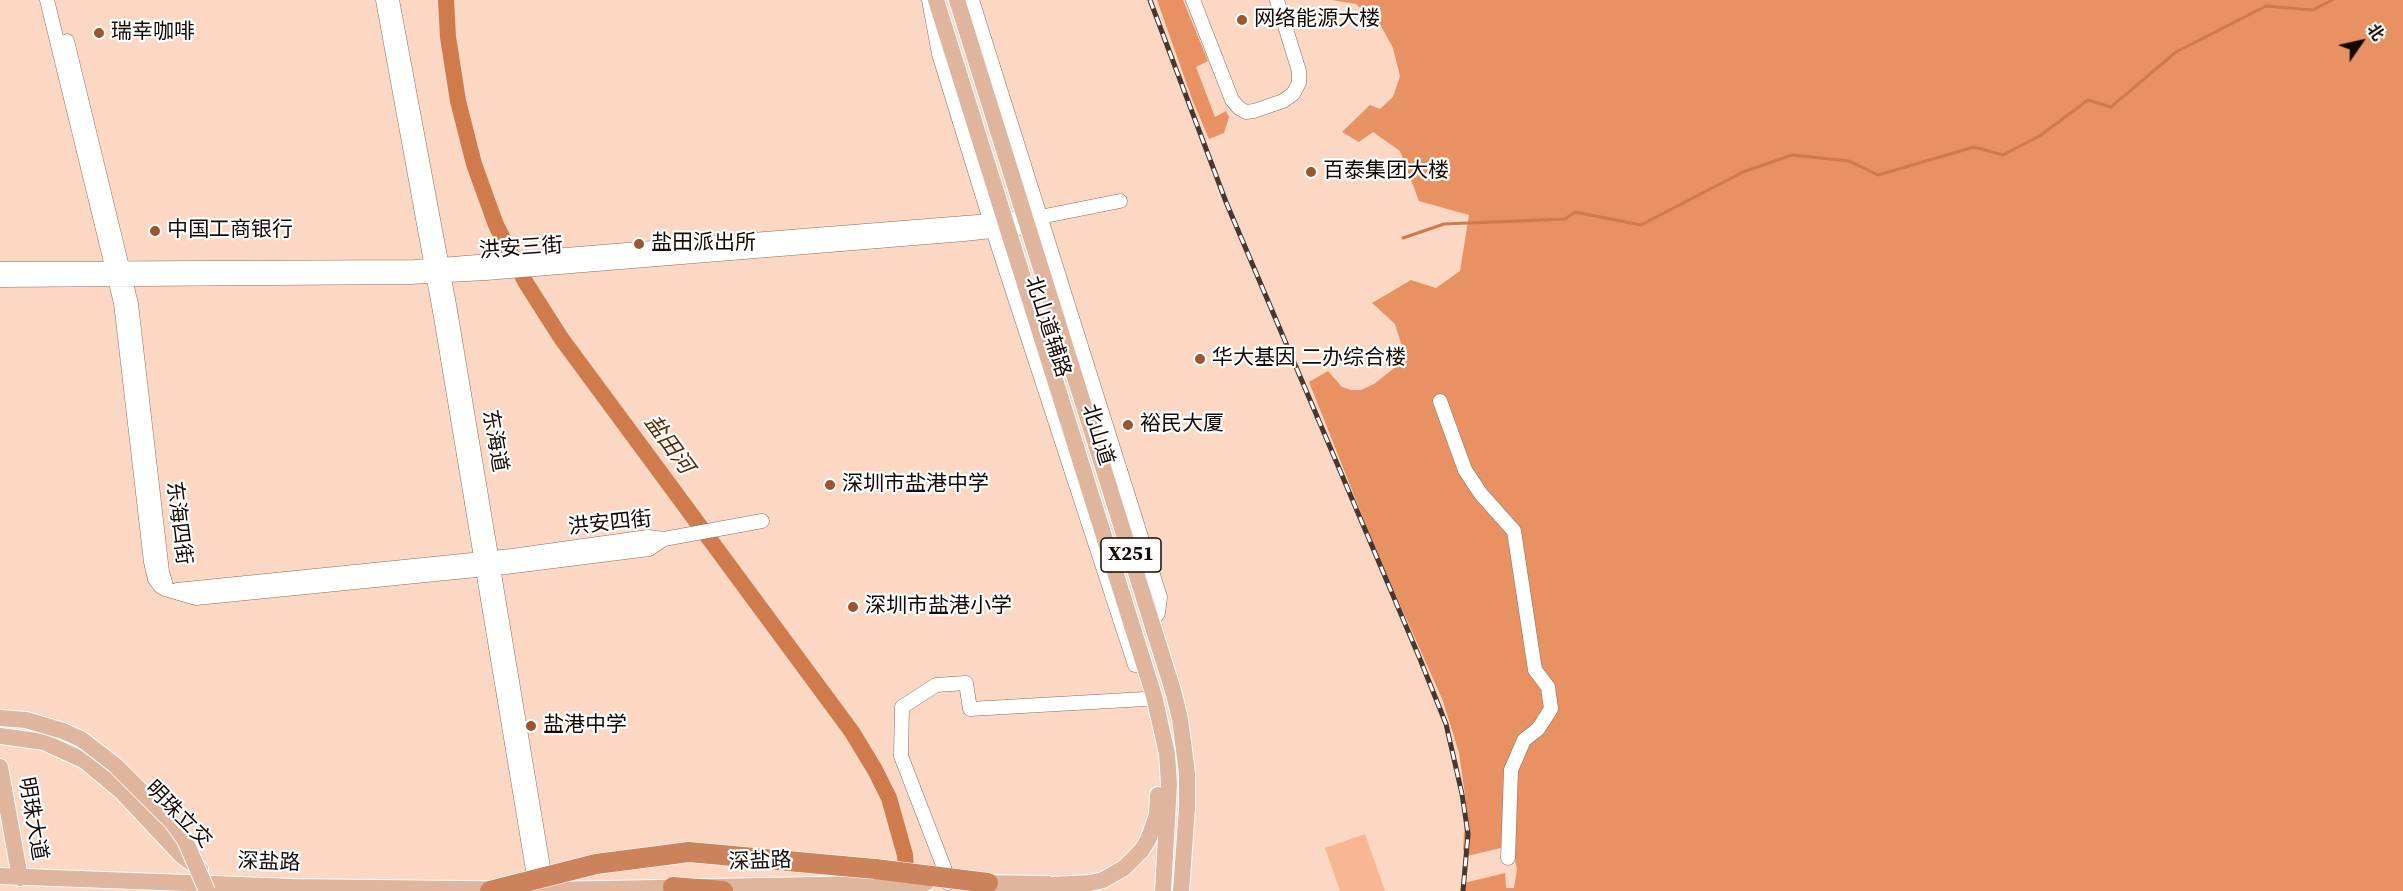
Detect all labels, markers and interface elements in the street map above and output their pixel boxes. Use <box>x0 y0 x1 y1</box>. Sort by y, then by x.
place label: 网络能源大楼 <box>1254 7 1380 33</box>
north arrow <box>2331 12 2391 72</box>
marker: 网络能源大楼 <box>1235 13 1249 27</box>
text: 北 <box>2362 19 2390 45</box>
place label: 瑞幸咖啡 <box>111 20 195 46</box>
marker: 瑞幸咖啡 <box>92 26 106 40</box>
place label: 百泰集团大楼 <box>1323 159 1449 185</box>
marker: 百泰集团大楼 <box>1304 165 1318 179</box>
place label: 中国工商银行 <box>167 218 293 244</box>
marker: 中国工商银行 <box>148 224 162 238</box>
place label: 盐田派出所 <box>651 231 756 257</box>
street label: 洪安三街 <box>478 234 564 264</box>
marker: 盐田派出所 <box>632 237 646 251</box>
street label: 北山道辅路 <box>1019 273 1075 381</box>
place label: 华大基因 二办综合楼 <box>1212 346 1406 372</box>
marker: 华大基因 二办综合楼 <box>1193 352 1207 366</box>
street label: 北山道 <box>1076 401 1118 469</box>
street label: 东海道 <box>476 408 512 474</box>
water label: 盐田河 <box>638 411 698 479</box>
place label: 裕民大厦 <box>1140 412 1224 438</box>
marker: 裕民大厦 <box>1121 418 1135 432</box>
place label: 深圳市盐港中学 <box>842 472 989 498</box>
marker: 深圳市盐港中学 <box>823 478 837 492</box>
street label: 东海四街 <box>160 480 196 566</box>
street label: 洪安四街 <box>567 507 653 541</box>
road number: X251 <box>1101 538 1161 572</box>
place label: 深圳市盐港小学 <box>865 594 1012 620</box>
marker: 深圳市盐港小学 <box>846 600 860 614</box>
place label: 盐港中学 <box>543 713 627 739</box>
marker: 盐港中学 <box>524 719 538 733</box>
street label: 明珠大道 <box>12 775 52 863</box>
street label: 明珠立交 <box>139 776 217 854</box>
street label: 深盐路 <box>728 848 792 876</box>
street label: 深盐路 <box>237 849 301 877</box>

